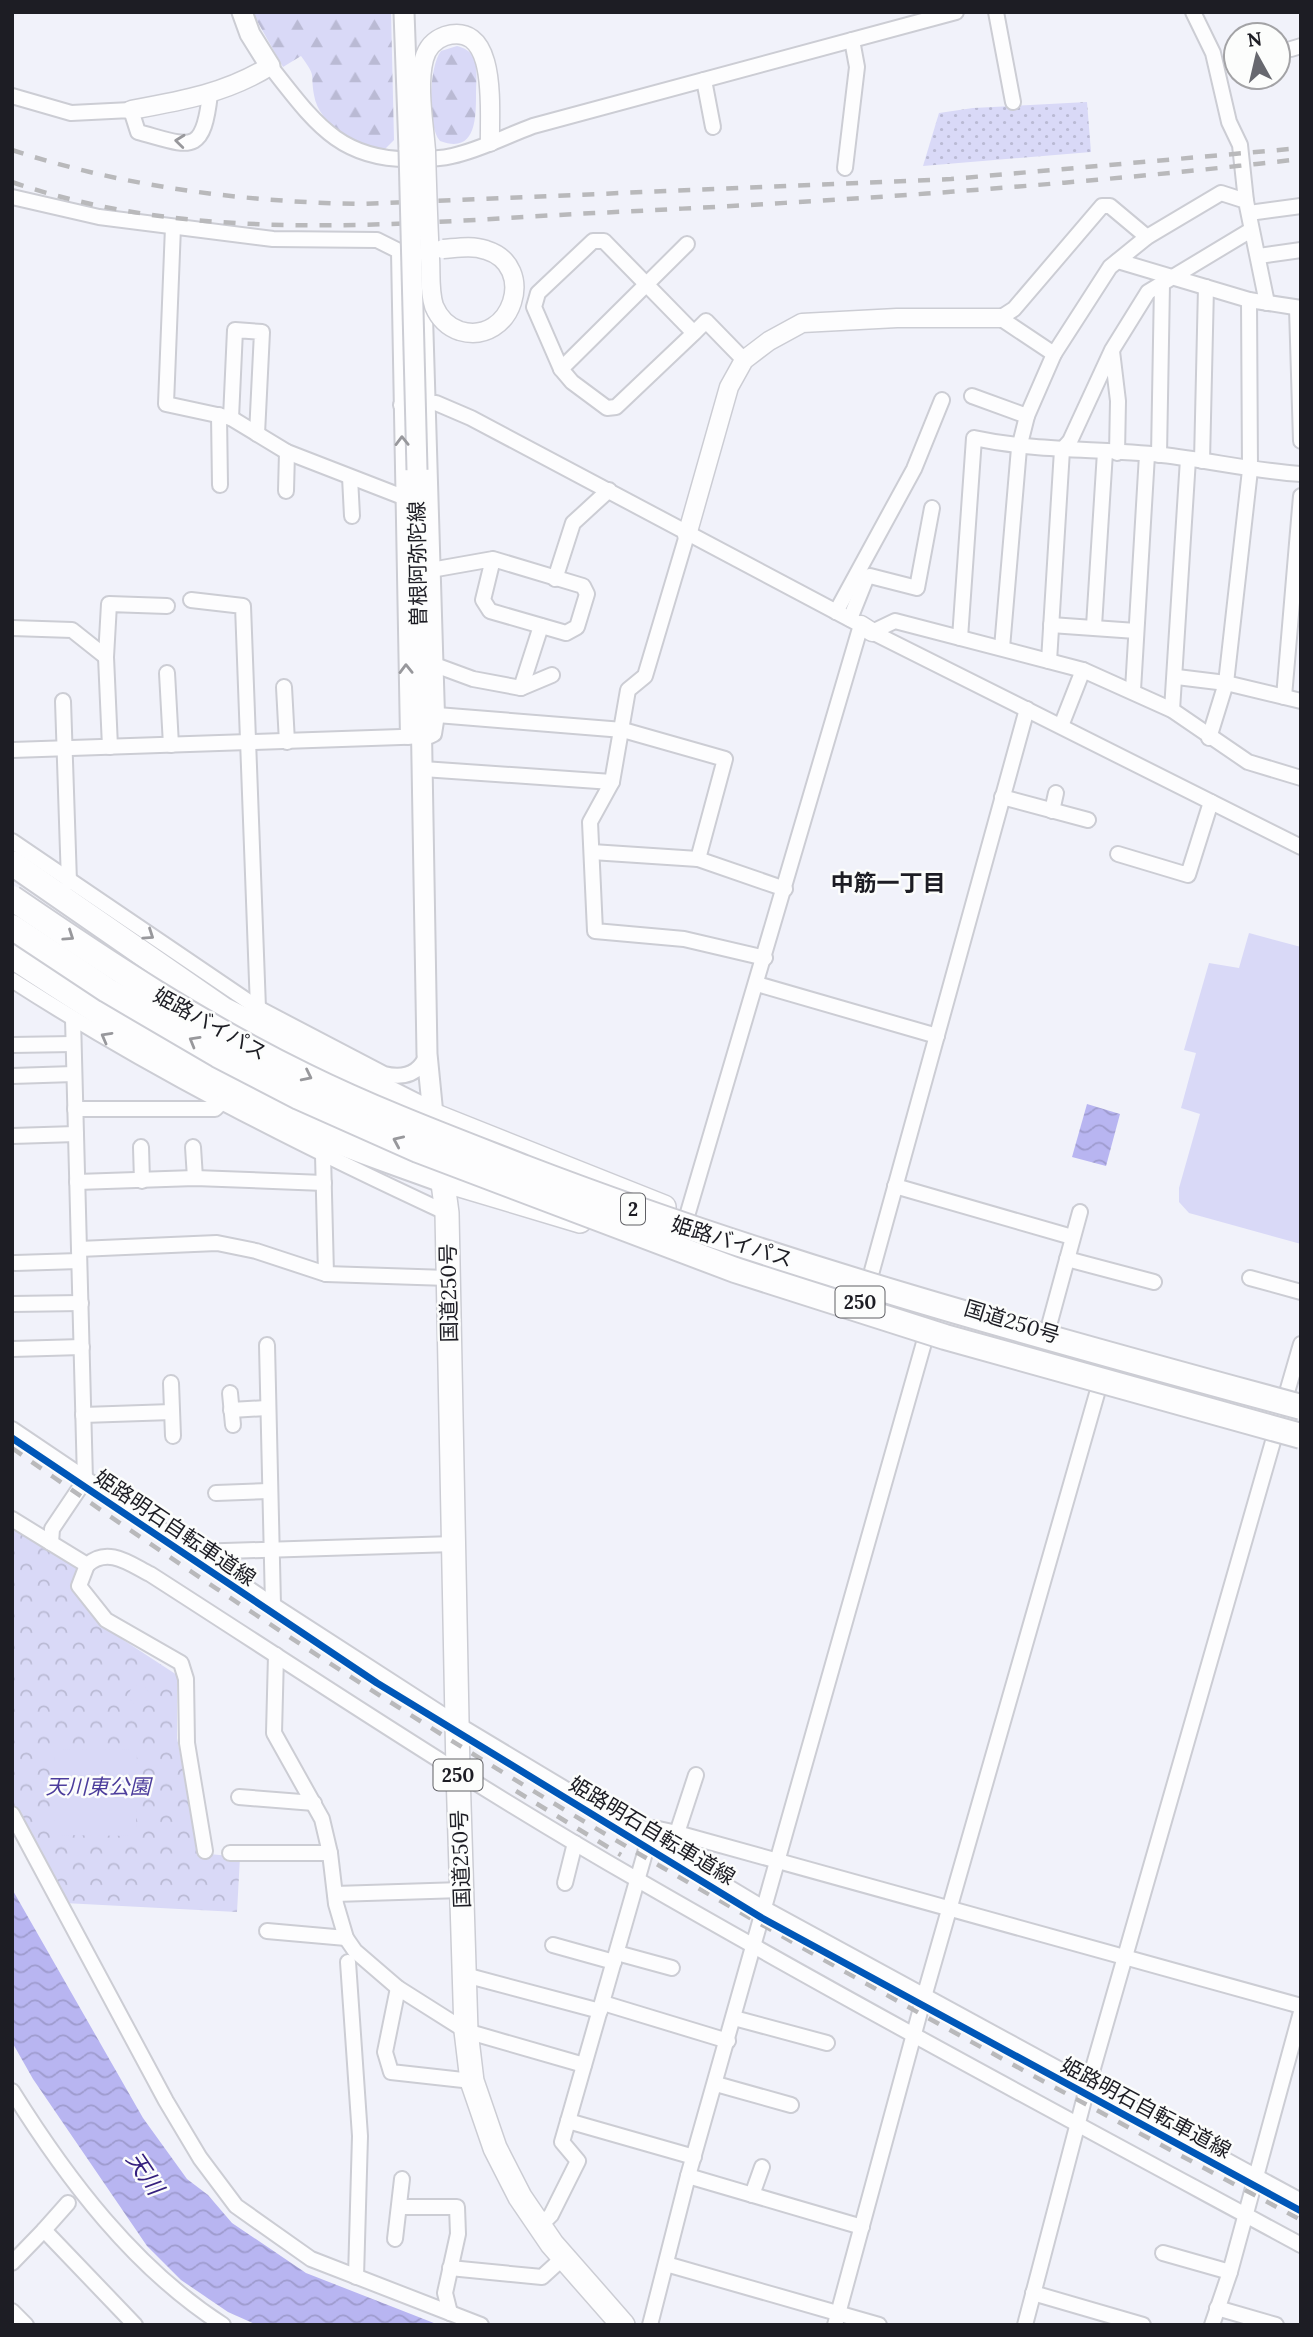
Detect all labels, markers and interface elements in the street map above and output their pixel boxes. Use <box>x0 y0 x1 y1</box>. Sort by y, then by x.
north arrow <box>1222 21 1292 91</box>
text: N <box>1246 26 1264 52</box>
one-way arrow <box>174 134 185 149</box>
one-way arrow <box>394 436 410 446</box>
street label: 曽根阿弥陀線 <box>403 501 432 627</box>
one-way arrow <box>398 663 414 674</box>
district label: 中筋一丁目 <box>831 868 946 897</box>
one-way arrow <box>141 927 154 940</box>
one-way arrow <box>61 928 74 941</box>
street label: 姫路バイパス <box>149 981 272 1066</box>
one-way arrow <box>101 1032 113 1045</box>
one-way arrow <box>189 1036 202 1049</box>
one-way arrow <box>300 1068 312 1082</box>
one-way arrow <box>393 1135 405 1149</box>
road number: 2 <box>621 1194 645 1224</box>
street label: 姫路バイパス <box>668 1210 796 1273</box>
street label: 国道250号 <box>434 1243 463 1343</box>
road number: 250 <box>836 1286 884 1318</box>
street label: 国道250号 <box>961 1294 1063 1349</box>
street label: 姫路明石自転車道線 <box>89 1464 261 1592</box>
road number: 250 <box>434 1760 482 1791</box>
street label: 姫路明石自転車道線 <box>564 1770 740 1891</box>
park label: 天川東公園 <box>46 1773 153 1800</box>
street label: 国道250号 <box>445 1809 476 1909</box>
street label: 姫路明石自転車道線 <box>1056 2051 1236 2164</box>
water label: 天川 <box>121 2146 172 2202</box>

